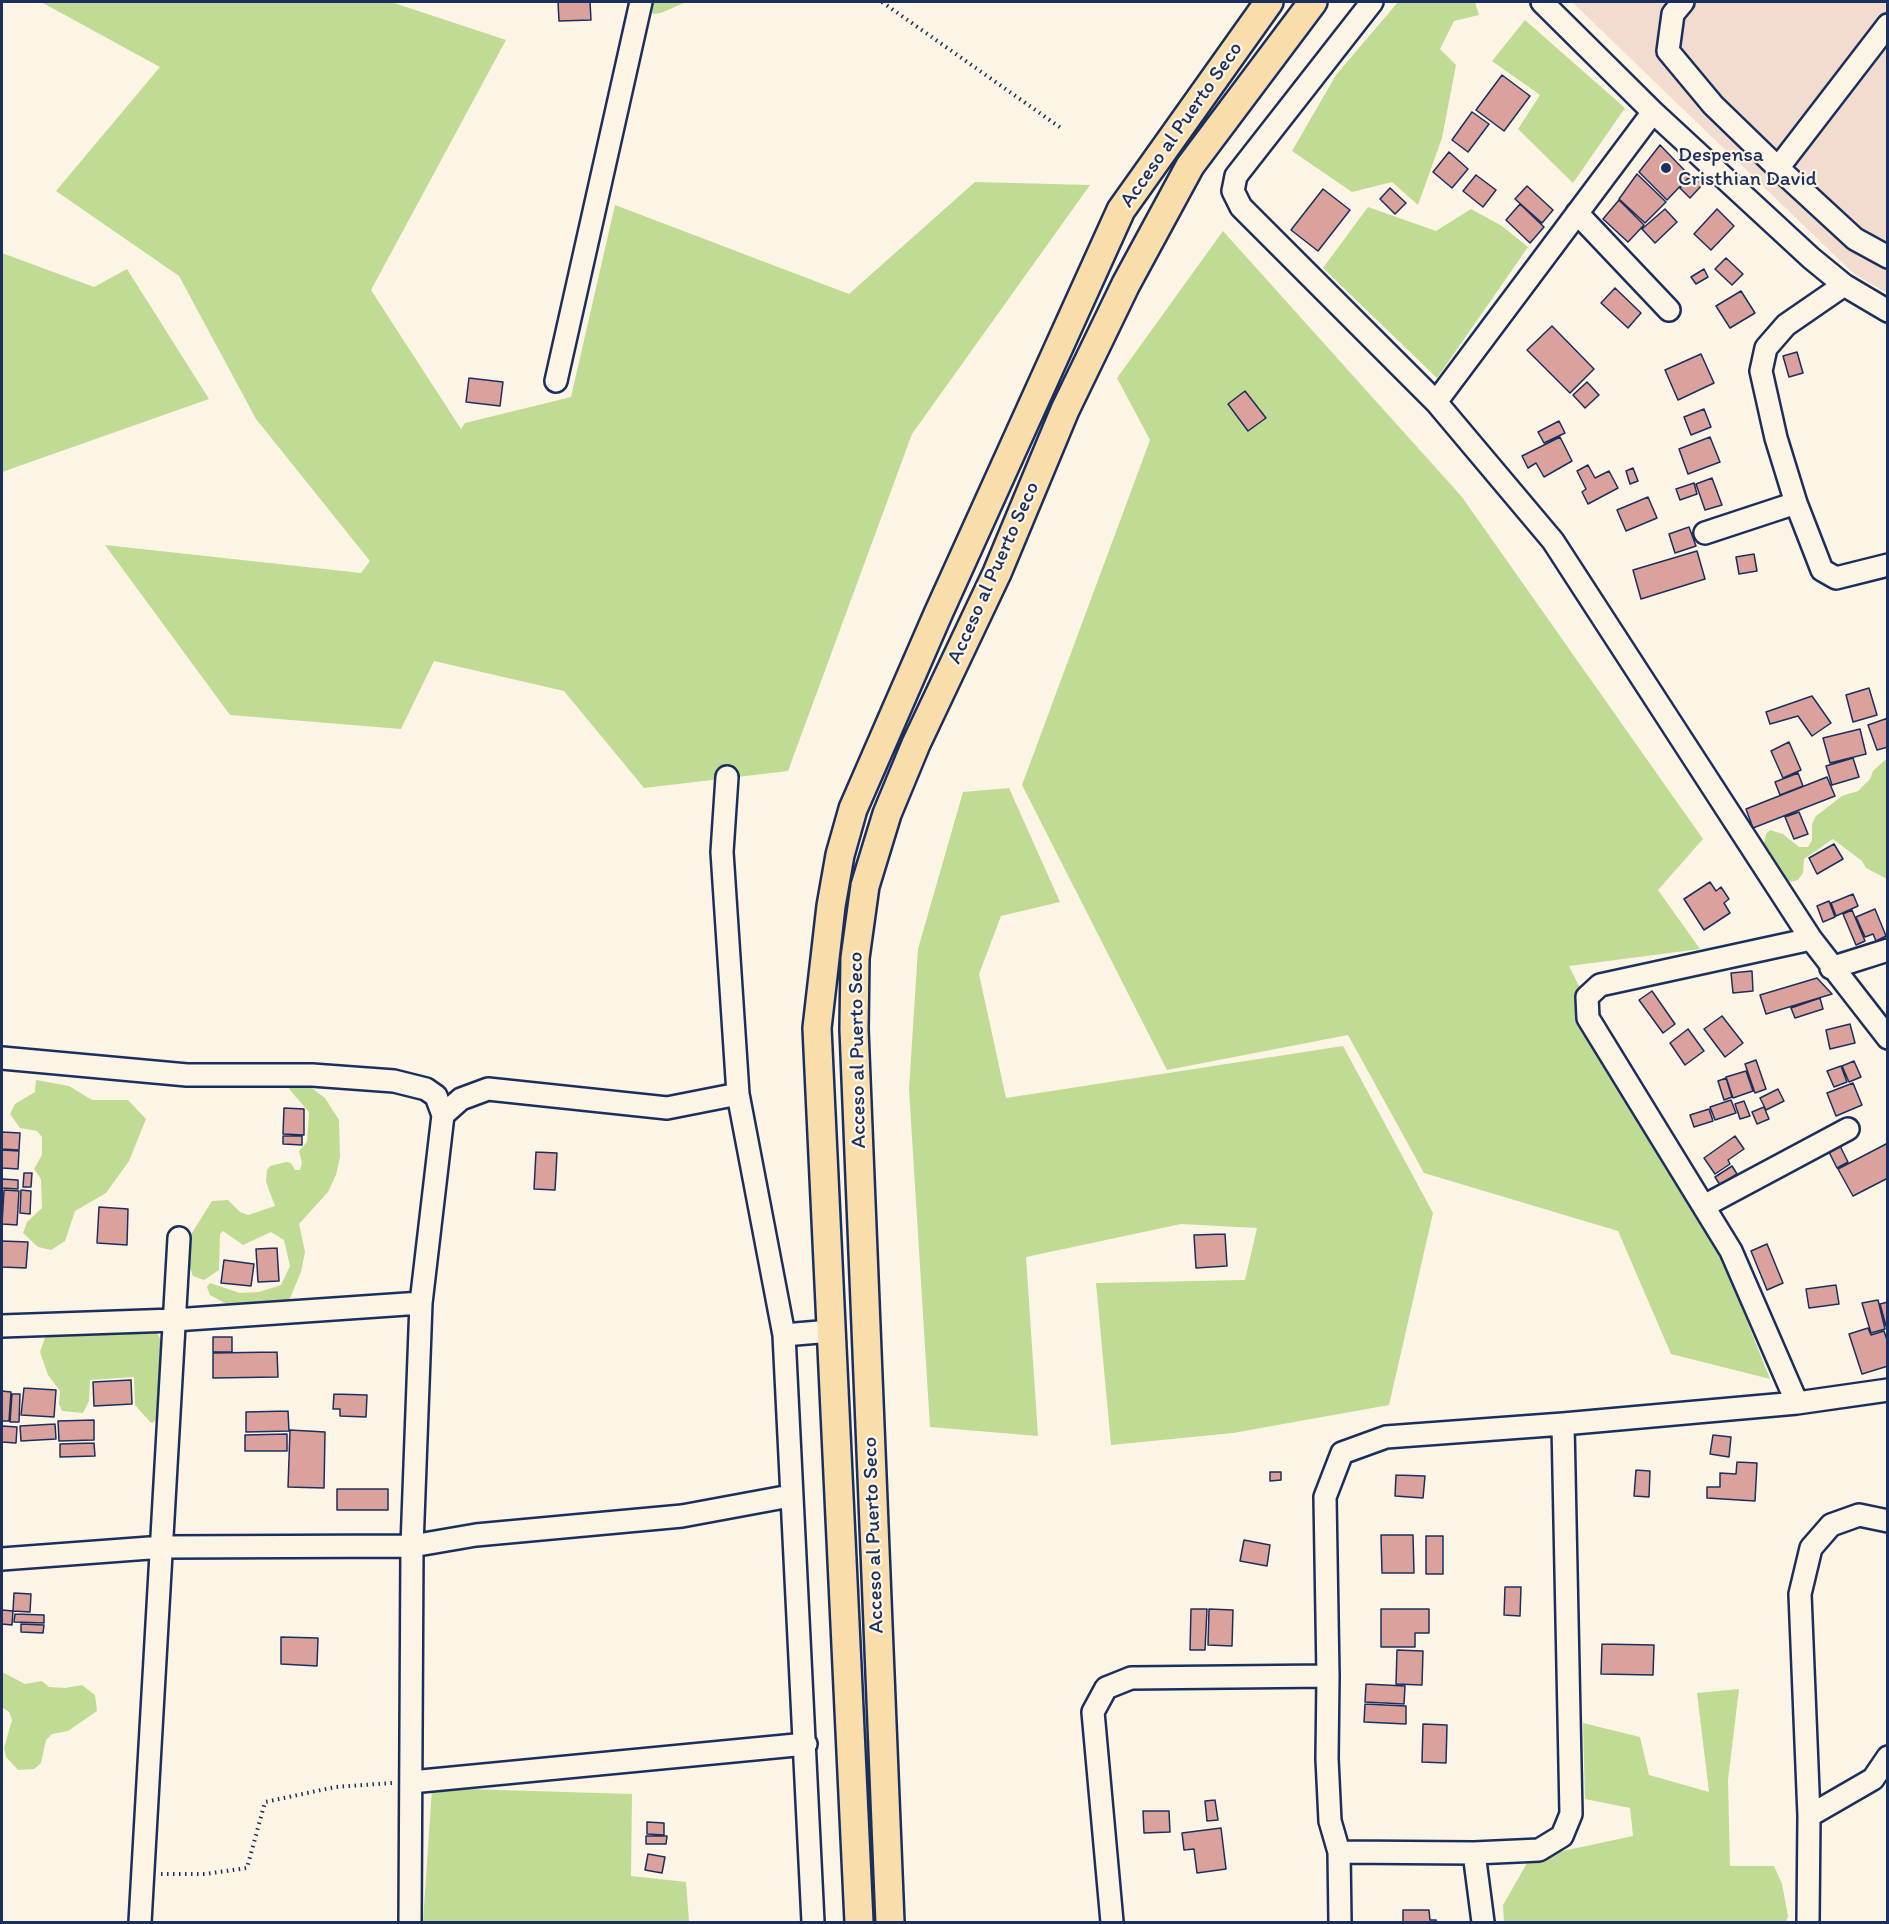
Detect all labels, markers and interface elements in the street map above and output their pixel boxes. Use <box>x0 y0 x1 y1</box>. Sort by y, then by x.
street label: Acceso al Puerto Seco <box>1115 37 1249 213</box>
place label: Despensa Cristhian David <box>1678 143 1817 193</box>
marker: Despensa Cristhian David <box>1659 161 1673 175</box>
street label: Acceso al Puerto Seco <box>942 478 1046 668</box>
street label: Acceso al Puerto Seco <box>844 951 872 1149</box>
street label: Acceso al Puerto Seco <box>858 1436 890 1634</box>

